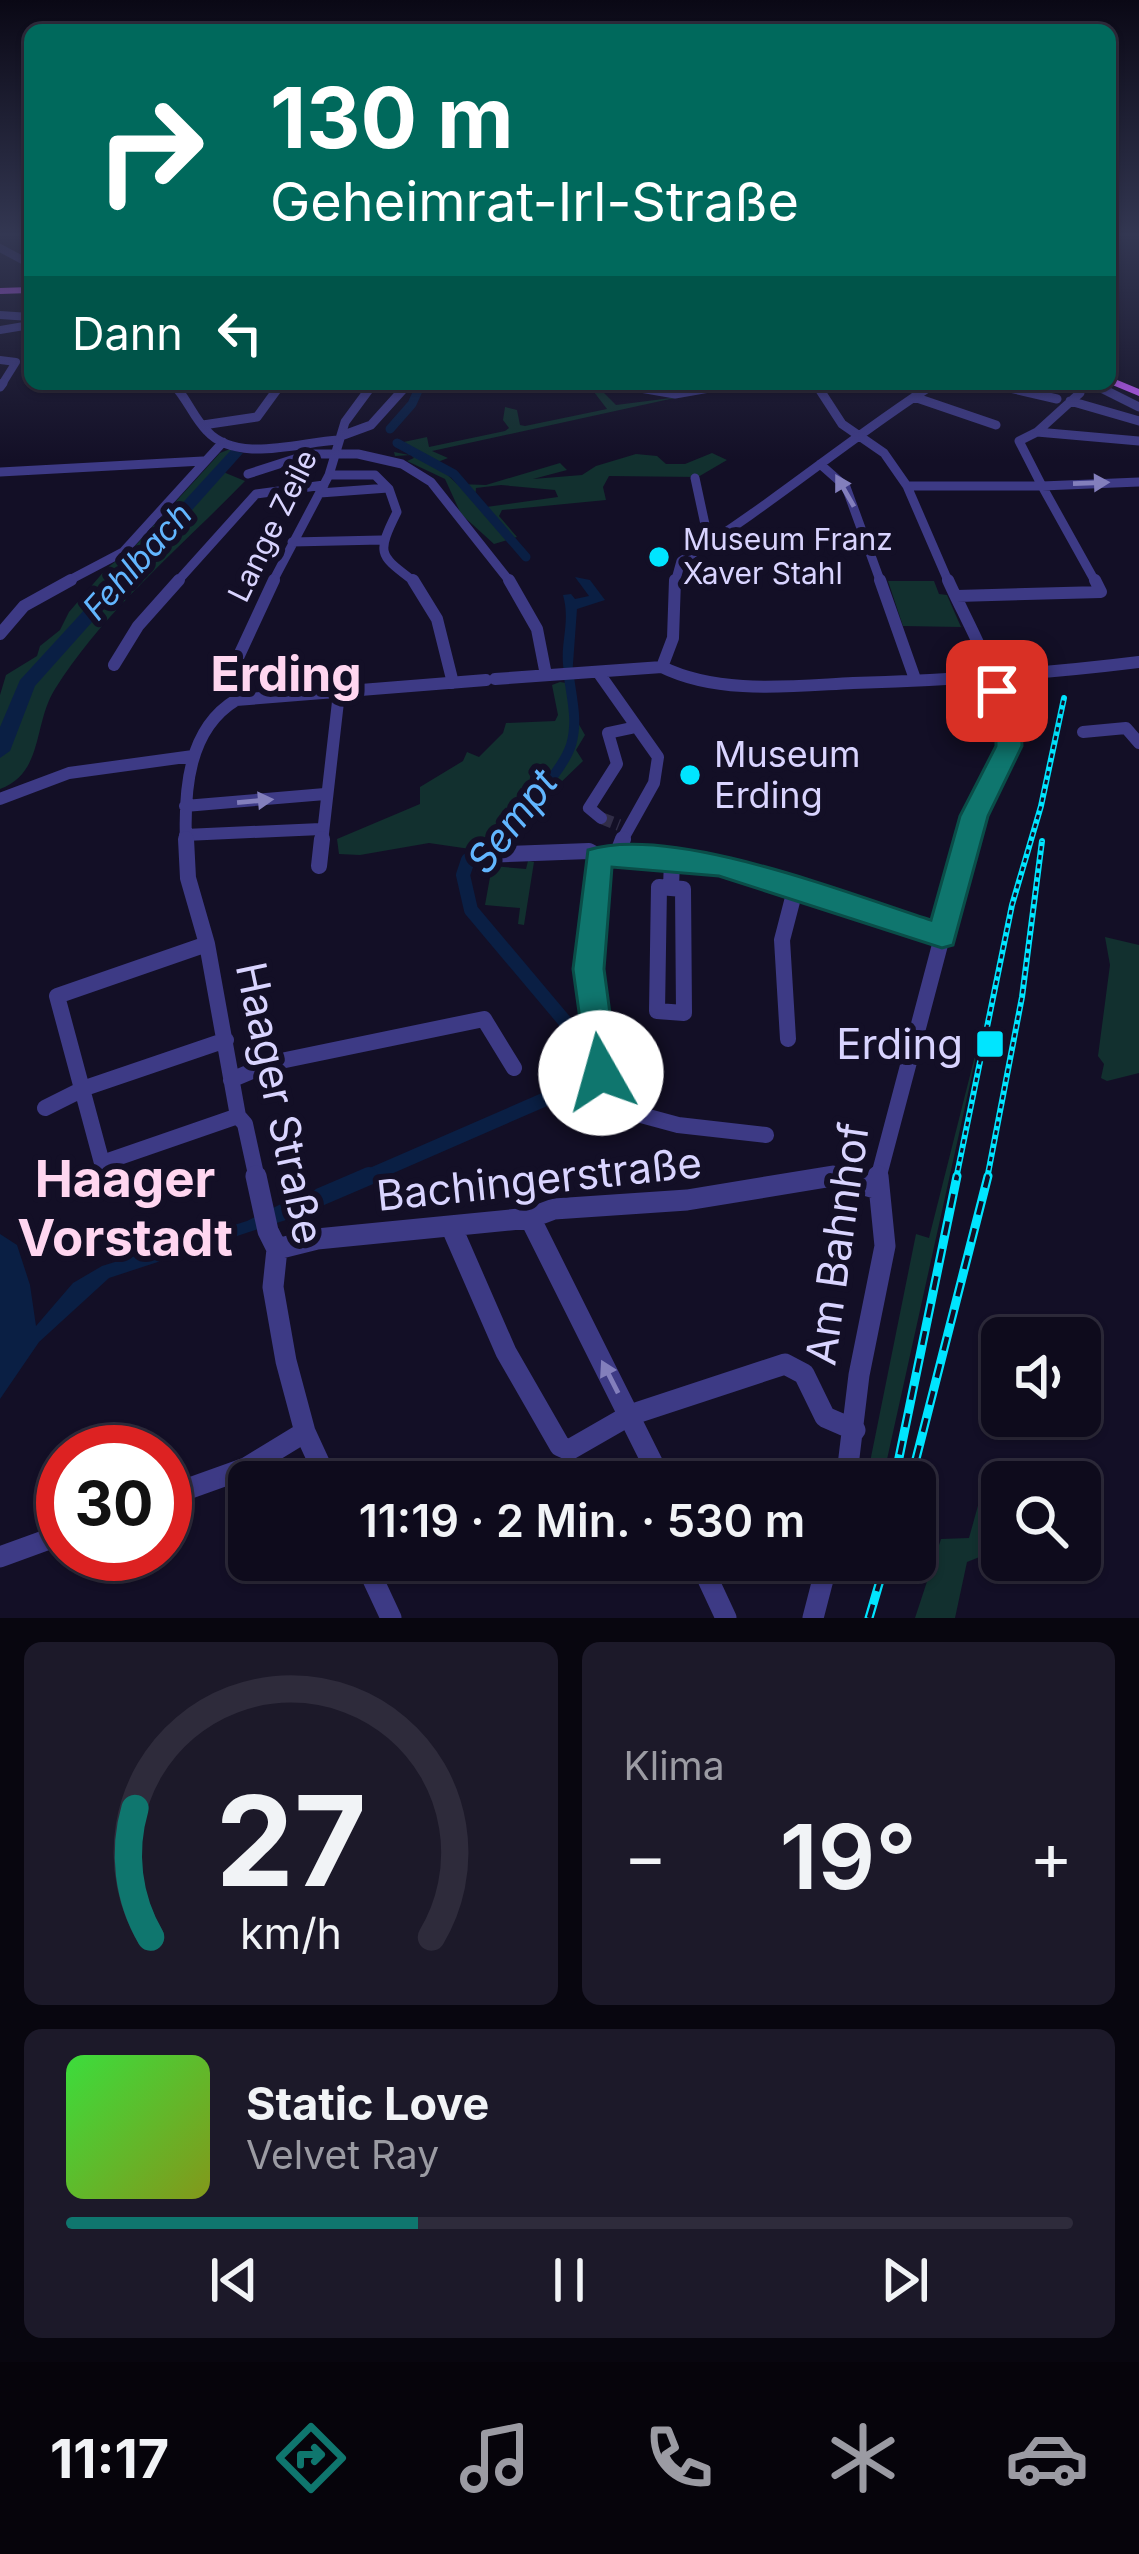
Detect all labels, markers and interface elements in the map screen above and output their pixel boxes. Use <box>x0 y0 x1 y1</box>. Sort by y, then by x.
text: 130 m <box>270 67 514 168</box>
icon: right <box>72 72 228 228</box>
text: Geheimrat-Irl-Straße <box>270 169 799 234</box>
icon: left <box>207 300 273 366</box>
text: Dann <box>72 306 183 361</box>
street label: Lange Zeile <box>220 444 324 607</box>
one-way arrow <box>836 474 857 508</box>
one-way arrow <box>1073 474 1111 493</box>
water label: Fehlbach <box>74 494 200 628</box>
place label: Museum Franz Xaver Stahl <box>683 521 893 591</box>
marker: Museum Franz Xaver Stahl <box>646 544 672 570</box>
pin <box>946 640 1048 742</box>
district label: Erding <box>210 644 362 703</box>
icon: arrive <box>964 658 1030 724</box>
place label: Museum Erding <box>714 732 861 817</box>
water label: Sempt <box>457 759 567 882</box>
marker: Museum Erding <box>677 762 703 788</box>
one-way arrow <box>237 791 274 810</box>
street label: Haager Straße <box>226 957 335 1248</box>
position arrow <box>538 1010 664 1136</box>
place label: Erding <box>836 1018 963 1069</box>
marker: Erding <box>974 1028 1006 1060</box>
street label: Am Bahnhof <box>794 1120 879 1368</box>
street label: Bachingerstraße <box>374 1136 704 1221</box>
district label: Haager Vorstadt <box>17 1148 233 1268</box>
map controls <box>981 1317 1101 1581</box>
button: sound <box>981 1317 1101 1437</box>
one-way arrow <box>601 1360 621 1394</box>
speed limit sign: 30 <box>36 1425 192 1581</box>
button: search <box>981 1461 1101 1581</box>
text: 11:19 · 2 Min. · 530 m <box>359 1493 805 1548</box>
text: Klima <box>624 1742 725 1789</box>
text: 27 <box>215 1765 366 1916</box>
text: 19° <box>780 1802 917 1911</box>
text: − <box>624 1816 667 1896</box>
text: + <box>1029 1816 1073 1896</box>
text: km/h <box>240 1906 342 1958</box>
text: Static Love <box>246 2076 489 2131</box>
text: Velvet Ray <box>246 2131 439 2178</box>
icon: previous <box>201 2247 267 2313</box>
icon: pause <box>536 2247 602 2313</box>
icon: next <box>872 2247 938 2313</box>
icon: directions <box>269 2416 353 2500</box>
icon: music <box>453 2416 537 2500</box>
icon: phone <box>637 2416 721 2500</box>
icon: climate <box>821 2416 905 2500</box>
icon: car <box>1005 2416 1089 2500</box>
text: 11:17 <box>50 2426 169 2491</box>

